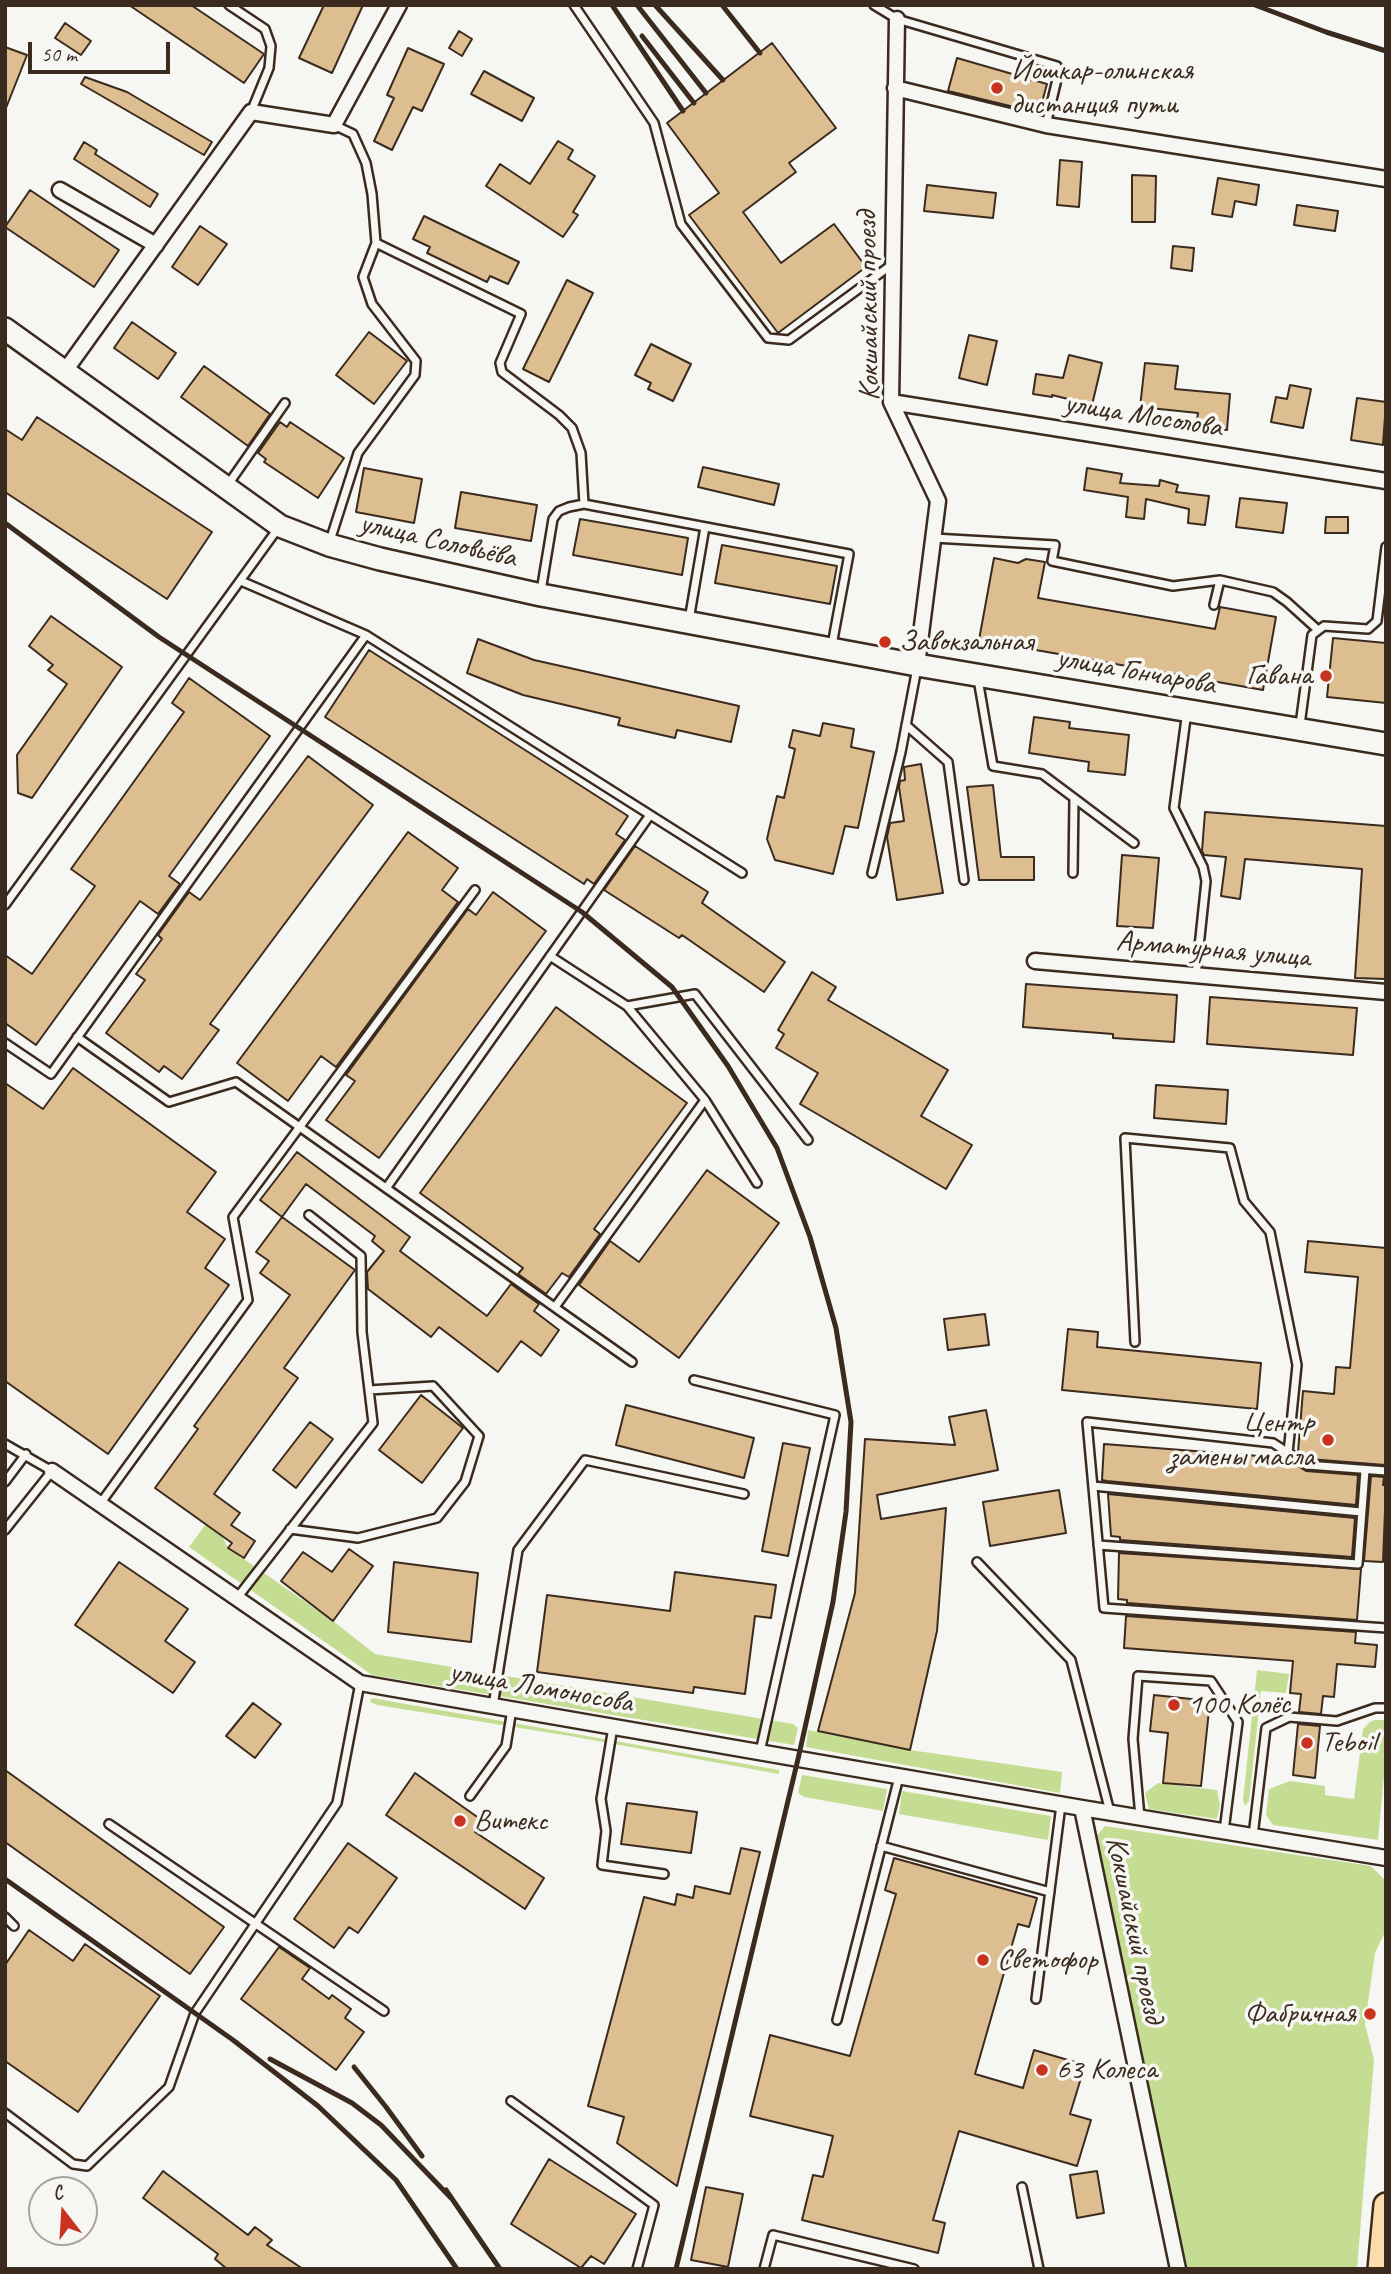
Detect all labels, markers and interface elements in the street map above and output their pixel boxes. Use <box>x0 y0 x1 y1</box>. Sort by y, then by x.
scale bar <box>32 28 173 72</box>
text: 50 m <box>41 41 77 67</box>
place label: Йошкар-олинская дистанция пути <box>1011 53 1193 124</box>
marker: Йошкар-олинская дистанция пути <box>989 80 1005 96</box>
street label: Кокшайский проезд <box>849 211 889 401</box>
street label: улица Мосолова <box>1062 386 1224 446</box>
street label: улица Соловьёва <box>356 506 520 576</box>
place label: Завокзальная <box>899 624 1033 660</box>
marker: Завокзальная <box>877 634 893 650</box>
street label: улица Гончарова <box>1054 640 1218 704</box>
place label: Гавана <box>1246 658 1312 694</box>
marker: Гавана <box>1318 668 1334 684</box>
street label: Арматурная улица <box>1115 924 1311 976</box>
place label: Центр замены масла <box>1169 1405 1314 1476</box>
marker: Центр замены масла <box>1320 1432 1336 1448</box>
street label: улица Ломоносова <box>447 1654 635 1722</box>
place label: 100 Колёс <box>1188 1687 1290 1723</box>
marker: 100 Колёс <box>1166 1697 1182 1713</box>
place label: Teboil <box>1321 1725 1376 1761</box>
marker: Teboil <box>1299 1735 1315 1751</box>
place label: Витекс <box>474 1803 548 1839</box>
marker: Витекс <box>452 1813 468 1829</box>
street label: Кокшайский проезд <box>1097 1833 1171 2027</box>
place label: Светофор <box>997 1942 1098 1978</box>
marker: Светофор <box>975 1952 991 1968</box>
place label: Фабричная <box>1244 1996 1356 2032</box>
marker: Фабричная <box>1362 2006 1378 2022</box>
place label: 63 Колеса <box>1056 2052 1157 2088</box>
marker: 63 Колеса <box>1034 2062 1050 2078</box>
north arrow <box>28 2176 98 2246</box>
text: С <box>49 2180 65 2206</box>

